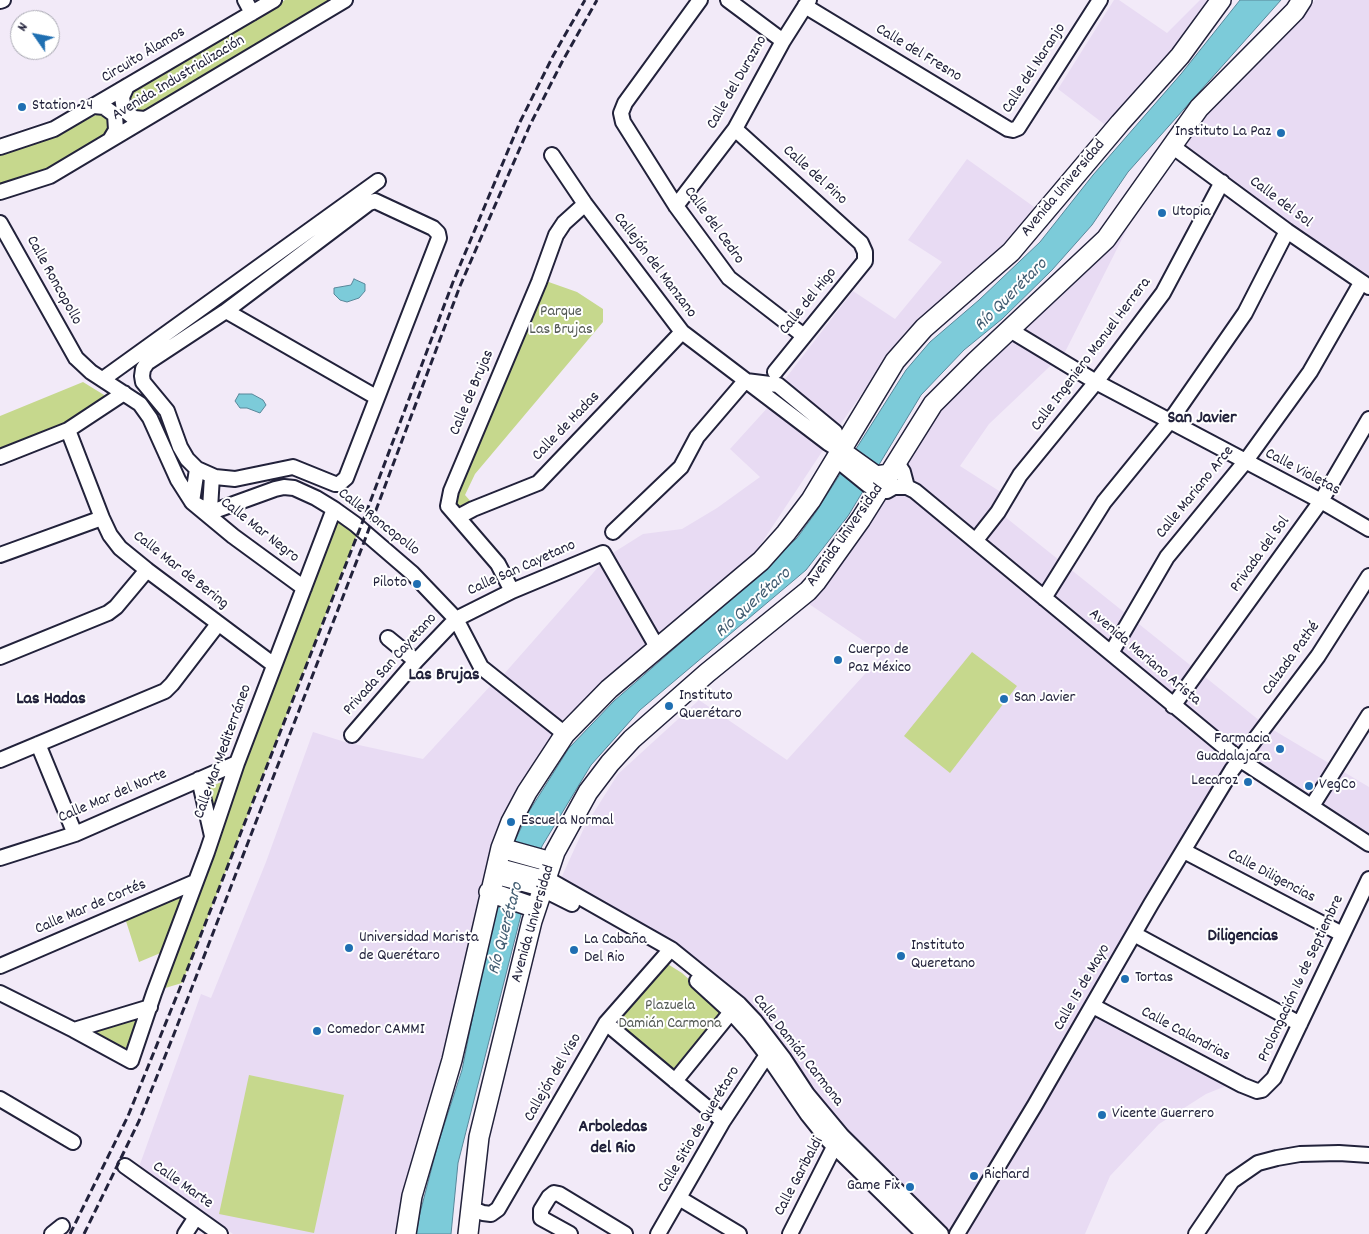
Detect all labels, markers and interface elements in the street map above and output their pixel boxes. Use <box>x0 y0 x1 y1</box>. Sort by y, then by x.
north arrow <box>10 10 60 60</box>
text: N <box>13 19 34 36</box>
street label: Calle del Naranjo <box>999 20 1071 118</box>
street label: Calle del Fresno <box>871 21 965 87</box>
street label: Circuito Álamos <box>99 24 189 88</box>
street label: Avenida Industrialización <box>109 32 249 126</box>
street label: Calle del Durazno <box>703 33 773 133</box>
place label: Station 24 <box>32 97 93 117</box>
marker: Station 24 <box>16 101 28 113</box>
place label: Instituto La Paz <box>1175 123 1271 143</box>
marker: Instituto La Paz <box>1275 127 1287 139</box>
street label: Avenida Universidad <box>1018 136 1110 242</box>
street label: Calle del Pino <box>778 142 850 210</box>
street label: Calle del Sol <box>1245 173 1315 233</box>
street label: Calle del Cedro <box>678 183 748 269</box>
place label: Utopia <box>1172 203 1211 223</box>
marker: Utopia <box>1156 207 1168 219</box>
street label: Callejón del Manzano <box>608 210 700 322</box>
street label: Calle Roncopollo <box>21 233 85 329</box>
water label: Río Querétaro <box>971 255 1053 337</box>
street label: Calle del Higo <box>776 264 842 340</box>
street label: Calle Ingeniero Manuel Herrera <box>1028 274 1156 436</box>
park label: Parque Las Brujas <box>529 303 593 341</box>
street label: Calle de Brujas <box>446 347 500 439</box>
street label: Calle de Hadas <box>529 388 605 466</box>
district label: San Javier <box>1167 409 1237 431</box>
street label: Calle Mariano Arce <box>1153 443 1239 543</box>
street label: Calle Violetas <box>1261 445 1343 501</box>
street label: Avenida Universidad <box>803 481 889 591</box>
street label: Calle Roncopollo <box>333 485 423 561</box>
street label: Calle Mar Negro <box>216 494 302 568</box>
street label: Privada del Sol <box>1227 513 1295 597</box>
street label: Calle Mar de Bering <box>128 528 232 614</box>
street label: Calle San Cayetano <box>465 537 579 601</box>
water label: Río Querétaro <box>712 564 796 644</box>
place label: Piloto <box>373 574 407 594</box>
marker: Piloto <box>411 578 423 590</box>
street label: Avenida Mariano Arista <box>1084 605 1204 711</box>
street label: Privada San Cayetano <box>340 610 442 720</box>
street label: Calzada Pathé <box>1259 618 1325 700</box>
place label: Cuerpo de Paz México <box>848 641 911 679</box>
marker: Cuerpo de Paz México <box>832 654 844 666</box>
district label: Las Brujas <box>408 666 480 688</box>
street label: Calle Mar Mediterráneo <box>191 682 257 822</box>
place label: Instituto Querétaro <box>679 687 742 725</box>
place label: San Javier <box>1014 689 1076 709</box>
district label: Las Hadas <box>16 690 86 712</box>
marker: San Javier <box>998 693 1010 705</box>
marker: Instituto Querétaro <box>663 700 675 712</box>
place label: Farmacia Guadalajara <box>1196 730 1270 768</box>
marker: Farmacia Guadalajara <box>1274 743 1286 755</box>
street label: Calle Mar del Norte <box>56 765 170 829</box>
place label: Lecaroz <box>1191 772 1238 792</box>
marker: Lecaroz <box>1242 776 1254 788</box>
place label: VegCo <box>1319 776 1356 796</box>
marker: VegCo <box>1303 780 1315 792</box>
place label: Escuela Normal <box>521 812 614 832</box>
marker: Escuela Normal <box>505 816 517 828</box>
street label: Calle Diligencias <box>1224 846 1318 908</box>
street label: Avenida Universidad <box>508 863 560 985</box>
street label: Calle Mar de Cortés <box>33 876 149 940</box>
water label: Río Querétaro <box>484 881 530 977</box>
street label: Prolongación 16 de Septiembre <box>1255 892 1349 1066</box>
district label: Diligencias <box>1208 927 1278 949</box>
place label: Universidad Marista de Querétaro <box>359 929 478 967</box>
place label: La Cabaña Del Rio <box>584 931 646 969</box>
place label: Instituto Queretano <box>911 937 975 975</box>
street label: Calle 15 de Mayo <box>1050 941 1116 1035</box>
marker: Universidad Marista de Querétaro <box>343 942 355 954</box>
marker: La Cabaña Del Rio <box>568 944 580 956</box>
marker: Instituto Queretano <box>895 950 907 962</box>
place label: Tortas <box>1135 969 1173 989</box>
marker: Tortas <box>1119 973 1131 985</box>
street label: Calle Damián Carmona <box>747 991 847 1111</box>
park label: Plazuela Damián Carmona <box>618 997 722 1035</box>
street label: Calle Calandrias <box>1137 1003 1233 1067</box>
place label: Comedor CAMMI <box>327 1021 425 1041</box>
marker: Comedor CAMMI <box>311 1025 323 1037</box>
street label: Callejón del Viso <box>521 1030 587 1126</box>
street label: Calle Sitio de Querétaro <box>655 1063 745 1197</box>
place label: Vicente Guerrero <box>1112 1105 1214 1125</box>
marker: Vicente Guerrero <box>1096 1109 1108 1121</box>
district label: Arboledas del Rio <box>579 1118 647 1160</box>
street label: Calle Garibaldi <box>771 1134 829 1220</box>
street label: Calle Marte <box>148 1158 216 1214</box>
place label: Richard <box>984 1166 1029 1186</box>
marker: Richard <box>968 1170 980 1182</box>
place label: Game Fix <box>847 1177 900 1197</box>
marker: Game Fix <box>904 1181 916 1193</box>

